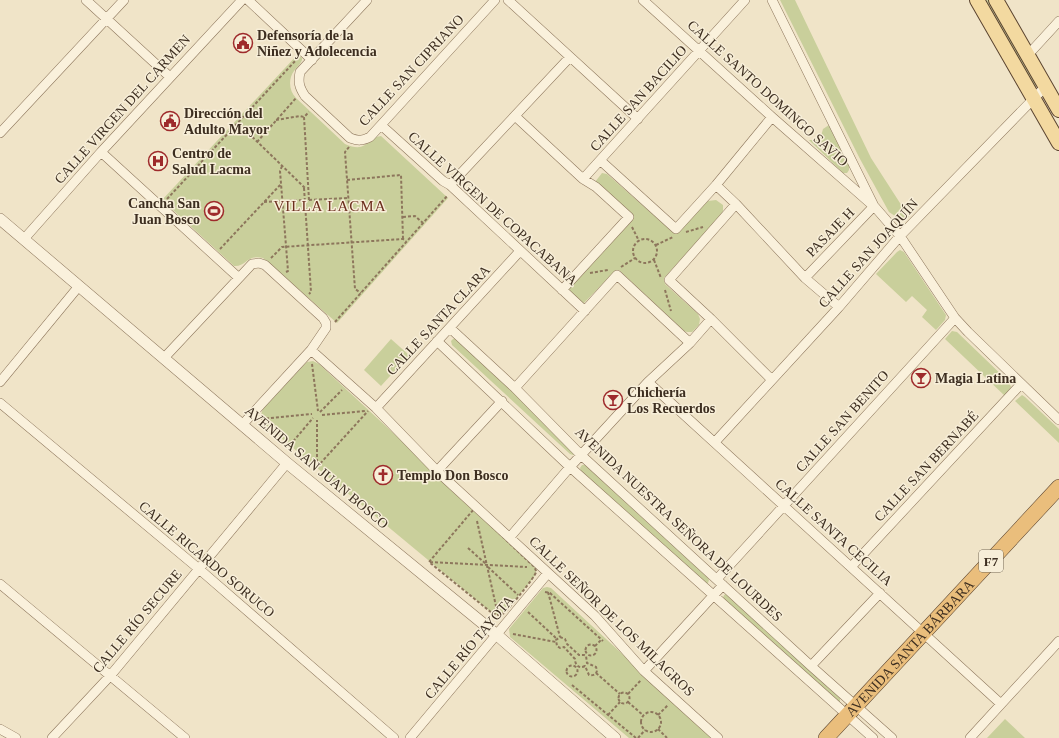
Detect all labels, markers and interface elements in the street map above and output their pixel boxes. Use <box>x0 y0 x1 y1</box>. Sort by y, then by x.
street label: CALLE SAN CIPRIANO <box>356 12 467 129</box>
street label: CALLE SANTO DOMINGO SAVIO <box>684 17 851 169</box>
place label: Defensoría de la Niñez y Adolecencia <box>257 28 377 59</box>
street label: CALLE VIRGEN DEL CARMEN <box>52 32 193 187</box>
public building icon: Defensoría de la Niñez y Adolecencia <box>232 32 254 54</box>
street label: CALLE SAN BACILIO <box>587 42 690 154</box>
place label: Dirección del Adulto Mayor <box>184 106 269 137</box>
public building icon: Dirección del Adulto Mayor <box>159 110 181 132</box>
street label: CALLE VIRGEN DE COPACABANA <box>405 128 581 289</box>
place label: Centro de Salud Lacma <box>172 146 251 177</box>
hospital icon: Centro de Salud Lacma <box>147 150 169 172</box>
street label: CALLE SAN JOAQUÍN <box>815 195 921 311</box>
place label: Cancha San Juan Bosco <box>128 196 200 227</box>
district label: VILLA LACMA <box>273 198 387 214</box>
sports icon: Cancha San Juan Bosco <box>203 200 225 222</box>
street label: PASAJE H <box>803 205 857 260</box>
street label: CALLE SANTA CLARA <box>384 262 494 378</box>
bar icon: Magia Latina <box>910 367 932 389</box>
street label: CALLE SAN BENITO <box>793 368 892 475</box>
place label: Magia Latina <box>935 371 1016 386</box>
place label: Chichería Los Recuerdos <box>627 385 716 416</box>
bar icon: Chichería Los Recuerdos <box>602 389 624 411</box>
street label: AVENIDA SAN JUAN BOSCO <box>242 403 391 532</box>
street label: CALLE SAN BERNABÉ <box>871 407 981 525</box>
street label: AVENIDA NUESTRA SEÑORA DE LOURDES <box>572 424 785 624</box>
church icon: Templo Don Bosco <box>372 464 394 486</box>
place label: Templo Don Bosco <box>397 468 509 483</box>
street label: CALLE SANTA CECILIA <box>772 476 896 589</box>
street label: CALLE RICARDO SORUCO <box>136 498 277 620</box>
street label: CALLE SEÑOR DE LOS MILAGROS <box>526 533 697 699</box>
road number: F7 <box>979 550 1003 572</box>
street label: CALLE RÍO SECURE <box>89 566 185 676</box>
street label: AVENIDA SANTA BÁRBARA <box>843 576 978 720</box>
street label: CALLE RÍO TAYOTA <box>421 591 517 702</box>

